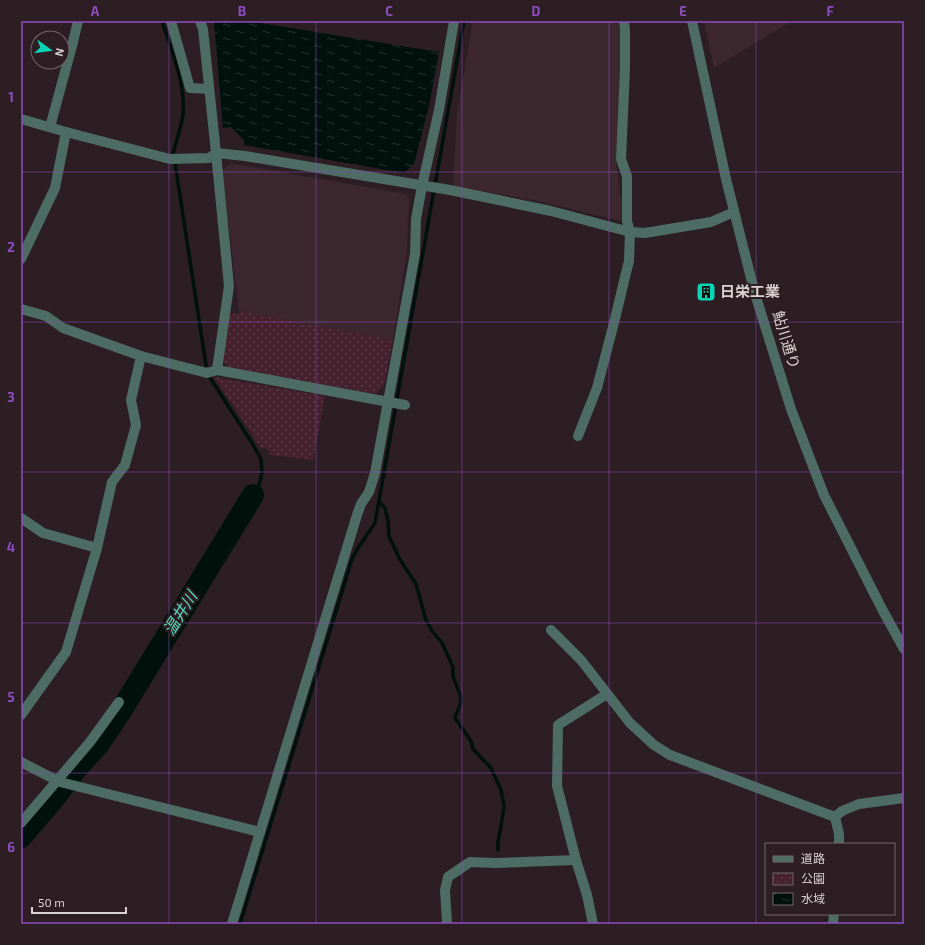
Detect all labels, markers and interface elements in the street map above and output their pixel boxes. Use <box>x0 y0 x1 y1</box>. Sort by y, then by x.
text: A <box>91 3 100 19</box>
text: B <box>238 3 246 19</box>
text: C <box>385 3 393 19</box>
text: D <box>532 3 541 19</box>
text: E <box>679 3 687 19</box>
text: F <box>826 3 834 19</box>
north arrow <box>30 30 70 70</box>
text: N <box>53 47 67 58</box>
text: 1 <box>8 89 14 105</box>
text: 2 <box>7 239 15 255</box>
building icon: 日栄工業 <box>695 281 717 303</box>
place label: 日栄工業 <box>720 282 780 300</box>
street label: 鮎川通り <box>770 308 804 371</box>
text: 3 <box>7 389 15 405</box>
text: 4 <box>7 539 15 555</box>
water label: 温井川 <box>159 586 201 638</box>
text: 5 <box>7 689 15 705</box>
text: 6 <box>7 839 15 855</box>
legend <box>765 843 895 915</box>
text: 道路 <box>801 851 825 865</box>
text: 公園 <box>801 871 825 885</box>
scale bar <box>32 889 126 915</box>
text: 水域 <box>801 891 825 905</box>
text: 50 m <box>38 895 65 909</box>

